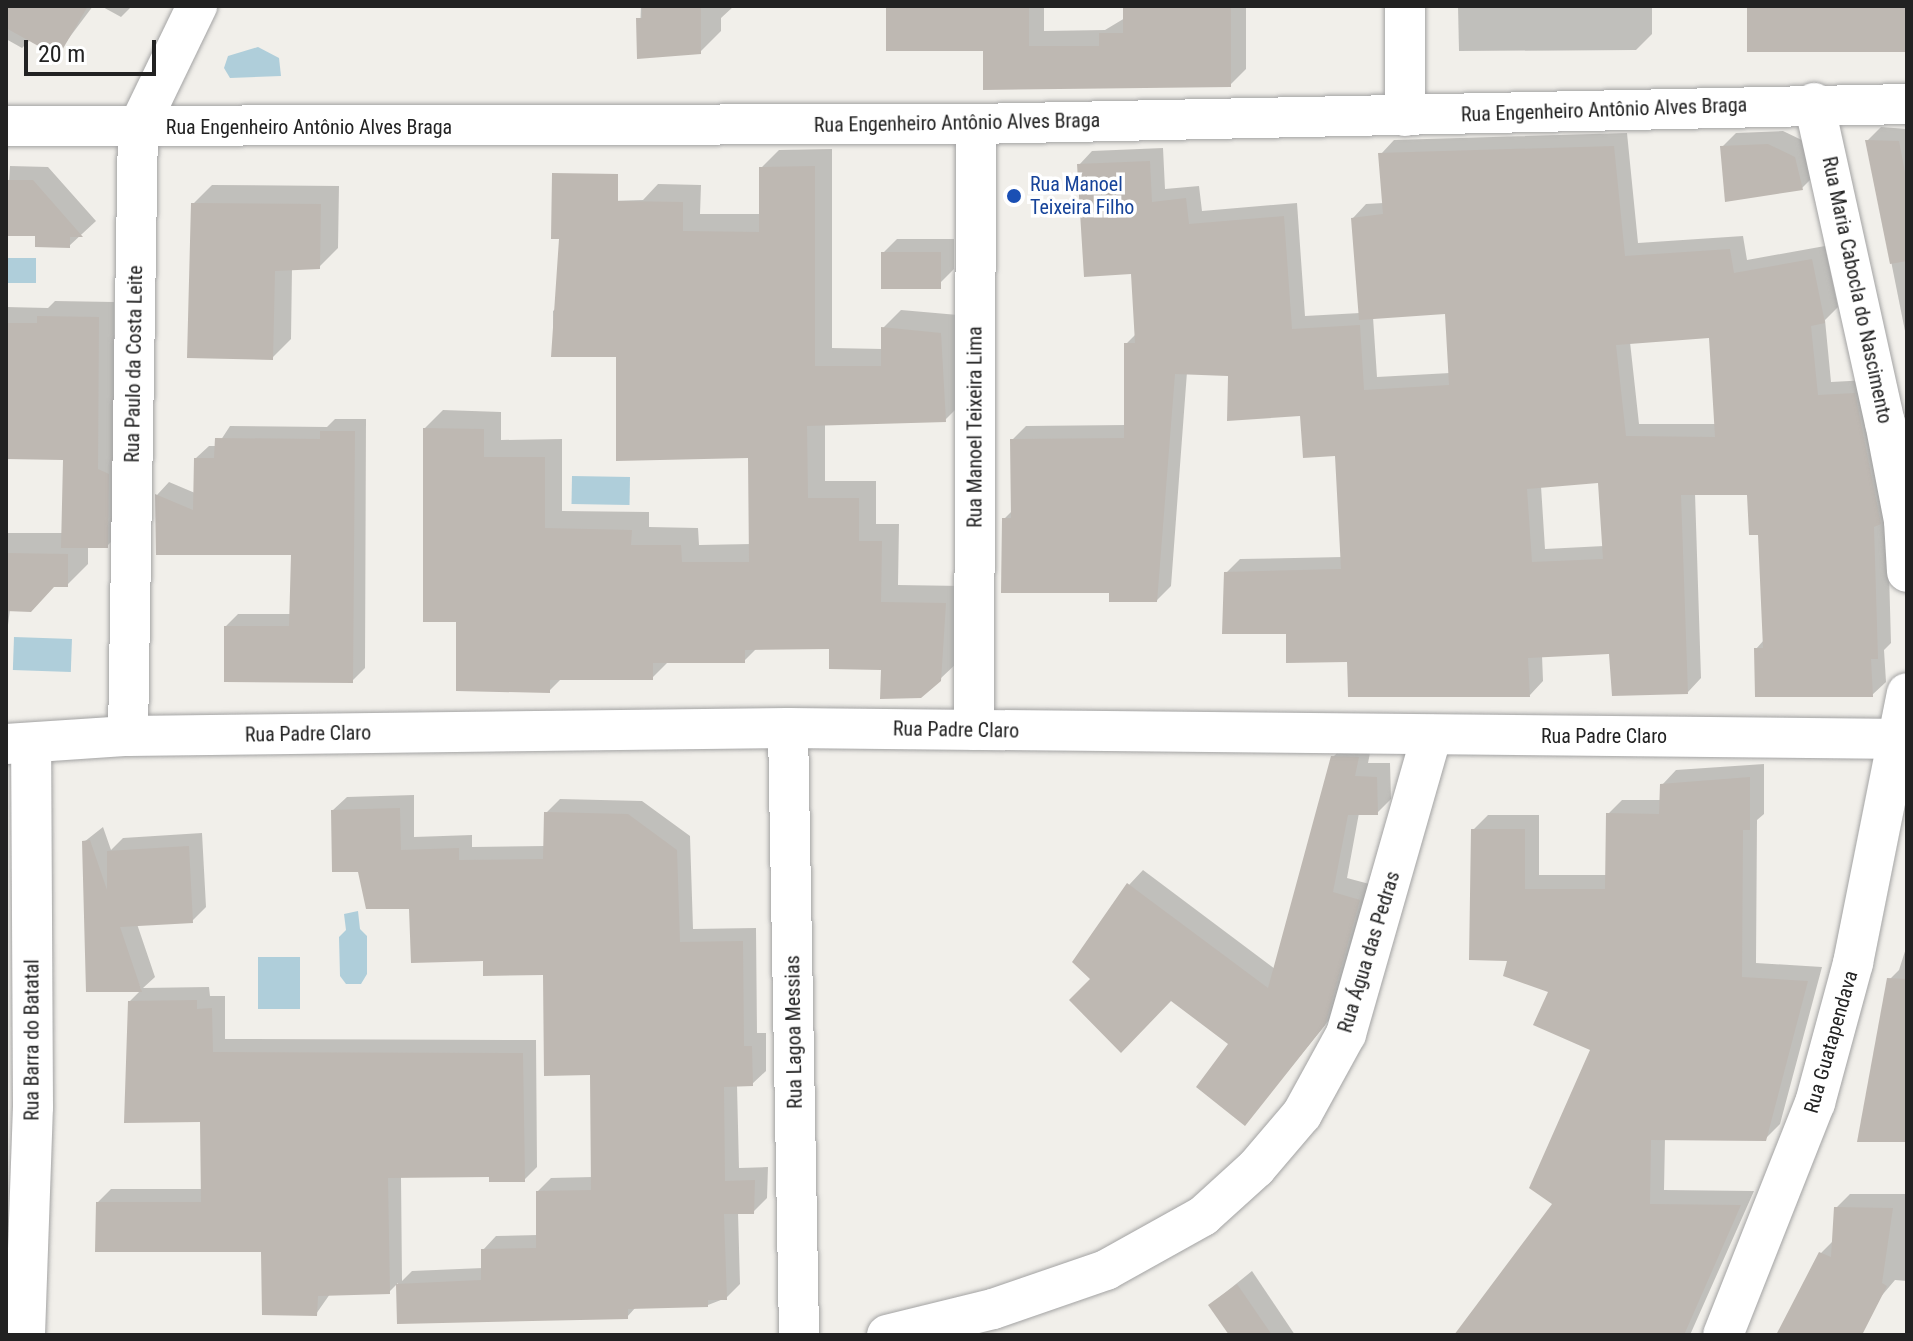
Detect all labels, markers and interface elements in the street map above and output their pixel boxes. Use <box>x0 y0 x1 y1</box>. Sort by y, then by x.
scale bar <box>28 24 160 74</box>
text: 20 m <box>38 40 85 68</box>
street label: Rua Engenheiro Antônio Alves Braga <box>1461 93 1747 127</box>
street label: Rua Engenheiro Antônio Alves Braga <box>814 109 1100 137</box>
street label: Rua Engenheiro Antônio Alves Braga <box>166 115 452 139</box>
street label: Rua Maria Cabocla do Nascimento <box>1817 154 1897 426</box>
place label: Rua Manoel Teixeira Filho <box>1030 172 1134 219</box>
marker: Rua Manoel Teixeira Filho <box>1005 187 1023 205</box>
street label: Rua Paulo da Costa Leite <box>120 265 148 463</box>
street label: Rua Manoel Teixeira Lima <box>963 326 987 528</box>
street label: Rua Padre Claro <box>893 717 1019 743</box>
street label: Rua Padre Claro <box>245 721 371 747</box>
street label: Rua Padre Claro <box>1541 724 1667 748</box>
street label: Rua Água das Pedras <box>1333 868 1405 1036</box>
street label: Rua Lagoa Messias <box>781 955 807 1109</box>
street label: Rua Barra do Batatal <box>20 959 44 1121</box>
street label: Rua Guatapendava <box>1799 968 1863 1116</box>

